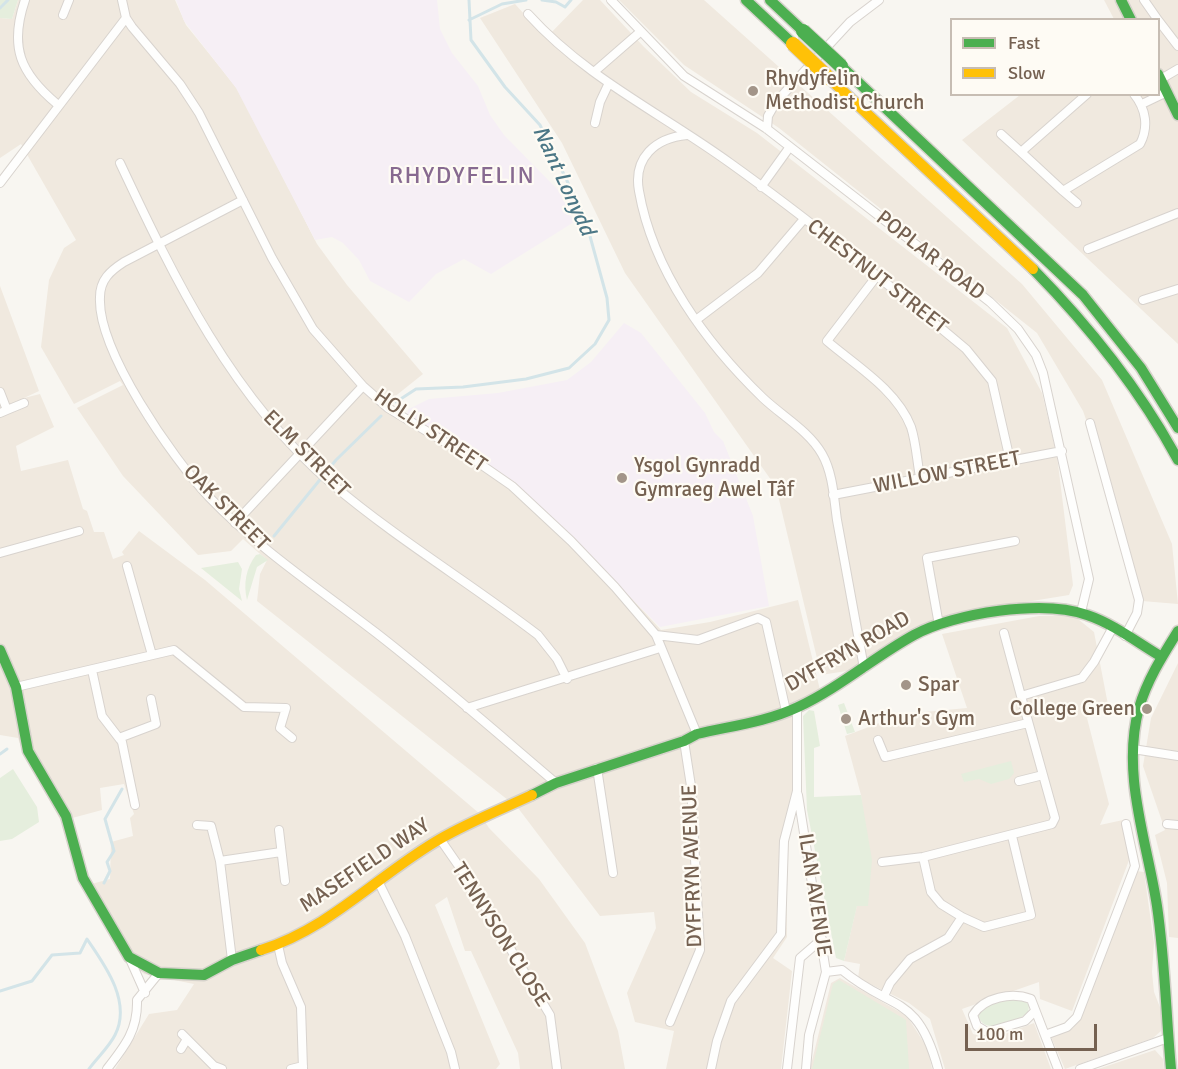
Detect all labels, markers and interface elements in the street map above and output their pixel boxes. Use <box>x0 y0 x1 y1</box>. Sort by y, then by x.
legend <box>950 18 1160 96</box>
text: Fast <box>1008 32 1040 54</box>
text: Slow <box>1008 62 1045 84</box>
place label: Rhydyfelin Methodist Church <box>765 66 924 116</box>
marker: Rhydyfelin Methodist Church <box>746 84 760 98</box>
water label: Nant Lonydd <box>526 122 600 240</box>
district label: RHYDYFELIN <box>389 163 535 191</box>
street label: POPLAR ROAD <box>871 206 989 306</box>
street label: CHESTNUT STREET <box>802 214 952 340</box>
street label: HOLLY STREET <box>369 384 491 478</box>
street label: ELM STREET <box>257 405 355 503</box>
street label: WILLOW STREET <box>871 446 1023 500</box>
place label: Ysgol Gynradd Gymraeg Awel Tâf <box>634 453 794 503</box>
street label: OAK STREET <box>178 460 274 556</box>
marker: Ysgol Gynradd Gymraeg Awel Tâf <box>615 471 629 485</box>
street label: DYFFRYN ROAD <box>781 606 915 698</box>
place label: Spar <box>918 672 959 698</box>
marker: Spar <box>899 678 913 692</box>
place label: College Green <box>1010 696 1135 722</box>
marker: College Green <box>1140 702 1154 716</box>
place label: Arthur's Gym <box>858 706 975 732</box>
marker: Arthur's Gym <box>839 712 853 726</box>
street label: DYFFRYN AVENUE <box>678 784 708 948</box>
street label: MASEFIELD WAY <box>295 813 435 919</box>
street label: ILAN AVENUE <box>792 832 836 958</box>
street label: TENNYSON CLOSE <box>445 858 555 1012</box>
scale bar <box>968 1012 1100 1050</box>
text: 100 m <box>976 1023 1023 1045</box>

